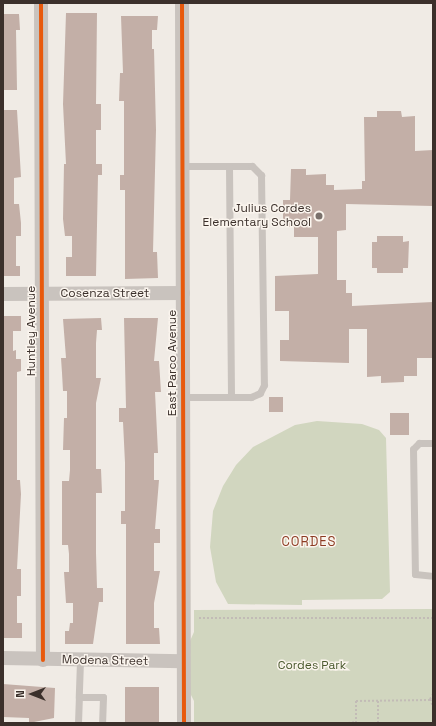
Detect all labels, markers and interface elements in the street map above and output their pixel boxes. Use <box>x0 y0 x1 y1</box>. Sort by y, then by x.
place label: Julius Cordes Elementary School <box>203 202 311 230</box>
marker: Julius Cordes Elementary School <box>314 211 324 221</box>
street label: Huntley Avenue <box>25 286 39 376</box>
street label: Cosenza Street <box>61 287 149 301</box>
street label: East Parco Avenue <box>166 310 180 416</box>
district label: CORDES <box>281 534 337 550</box>
street label: Modena Street <box>62 653 148 669</box>
park label: Cordes Park <box>278 659 346 673</box>
north arrow <box>12 674 52 714</box>
text: N <box>13 690 27 698</box>

